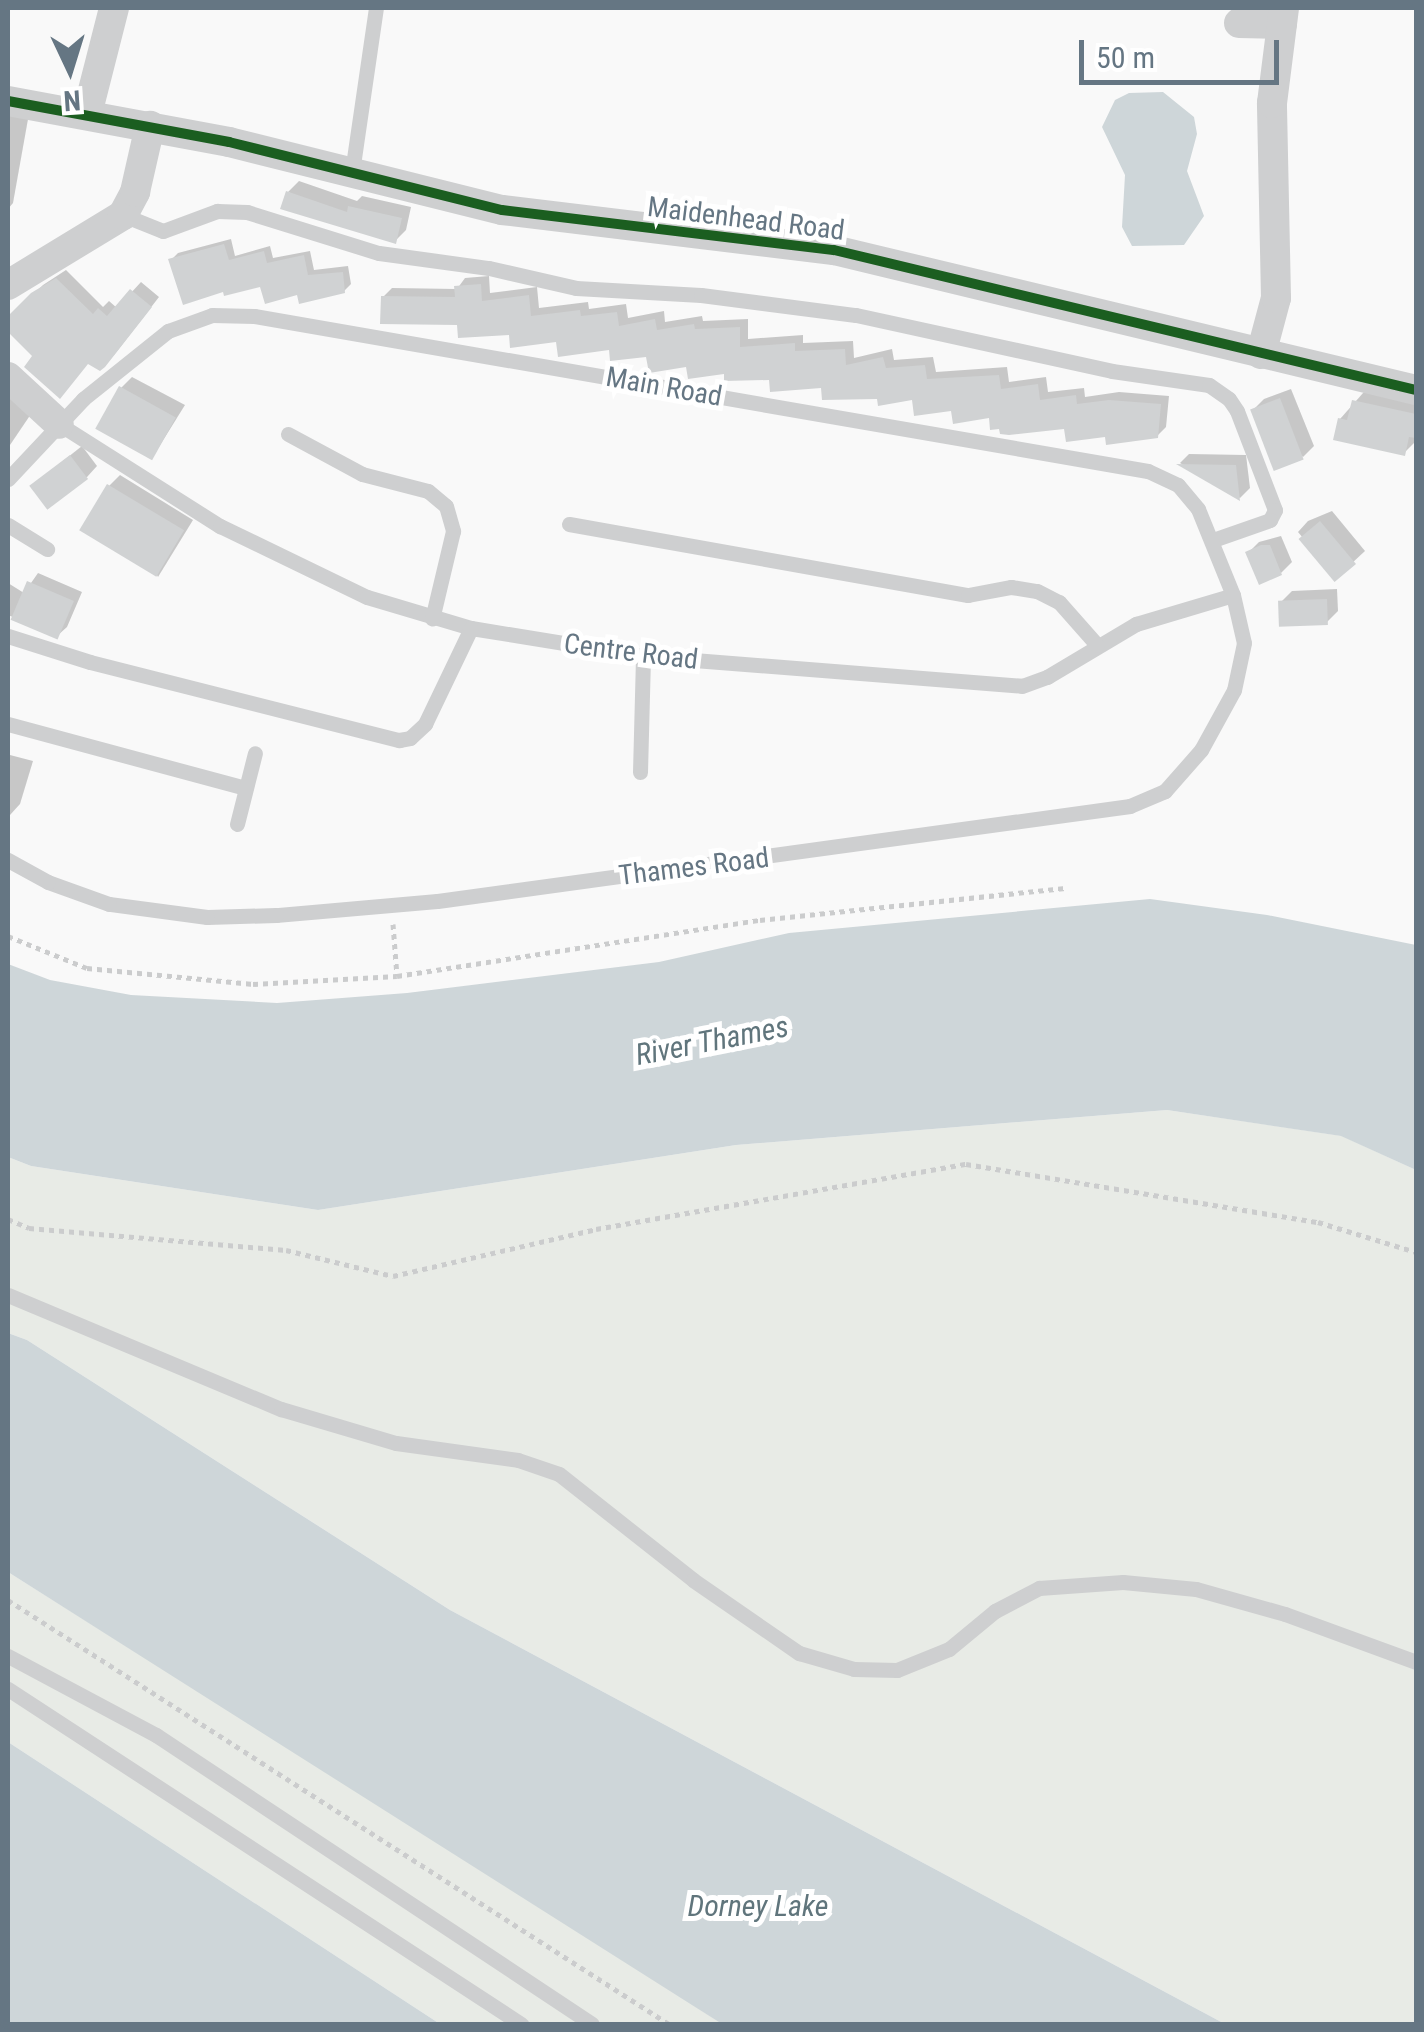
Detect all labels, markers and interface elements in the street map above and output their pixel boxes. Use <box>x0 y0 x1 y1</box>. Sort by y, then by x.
north arrow <box>20 20 120 120</box>
scale bar <box>1084 20 1284 82</box>
text: 50 m <box>1096 40 1155 75</box>
text: N <box>62 83 82 117</box>
street label: Maidenhead Road <box>646 190 846 248</box>
street label: Main Road <box>603 360 725 414</box>
street label: Centre Road <box>562 627 700 677</box>
street label: Thames Road <box>617 841 771 893</box>
water label: River Thames <box>632 1008 792 1074</box>
water label: Dorney Lake <box>688 1888 828 1924</box>

